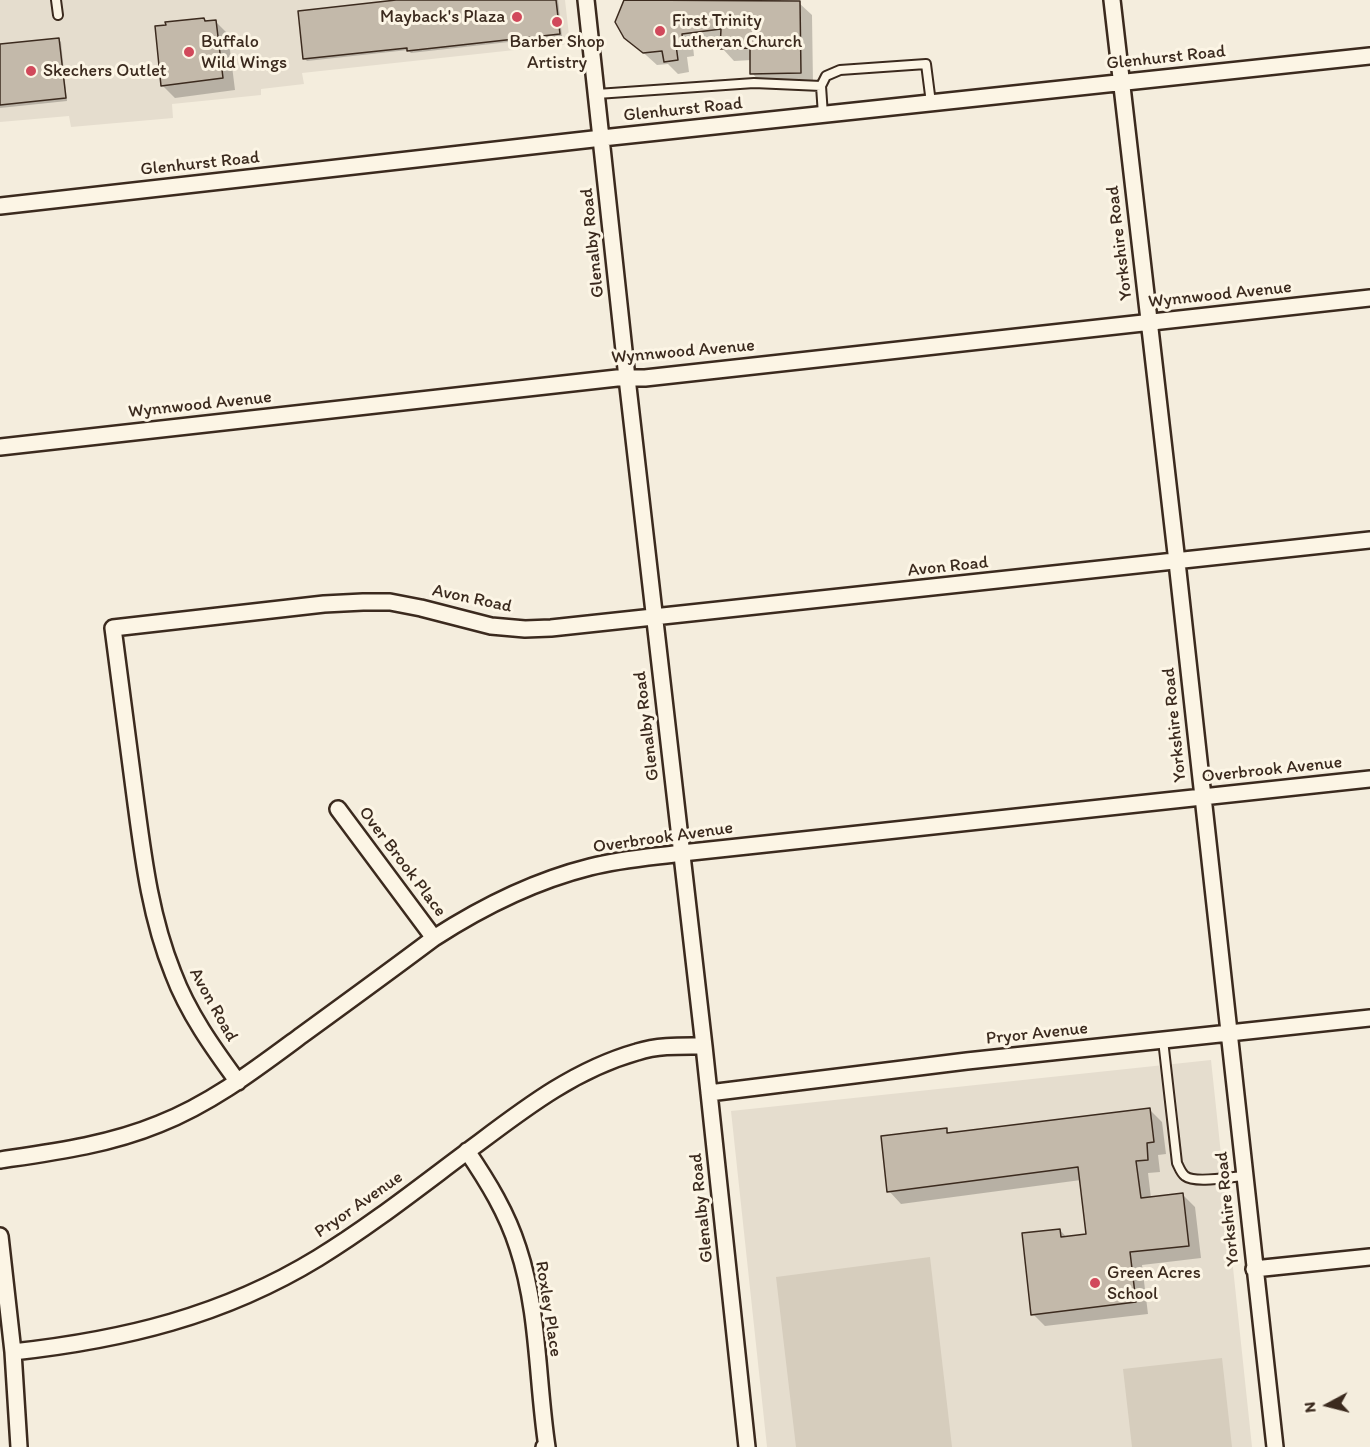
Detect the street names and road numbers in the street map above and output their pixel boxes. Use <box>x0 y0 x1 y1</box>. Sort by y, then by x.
street label: Glenhurst Road <box>1105 41 1227 75</box>
street label: Glenhurst Road <box>622 93 744 127</box>
street label: Glenhurst Road <box>139 147 261 181</box>
street label: Yorkshire Road <box>1102 184 1138 302</box>
street label: Glenalby Road <box>576 187 610 299</box>
street label: Wynnwood Avenue <box>1147 277 1293 313</box>
street label: Wynnwood Avenue <box>610 335 756 369</box>
street label: Wynnwood Avenue <box>127 387 273 423</box>
street label: Avon Road <box>907 552 989 582</box>
street label: Avon Road <box>430 580 514 618</box>
street label: Yorkshire Road <box>1158 667 1192 783</box>
street label: Glenalby Road <box>630 670 664 782</box>
street label: Overbrook Avenue <box>1201 752 1343 788</box>
street label: Over Brook Place <box>353 803 451 921</box>
street label: Overbrook Avenue <box>592 817 734 859</box>
street label: Avon Road <box>184 964 242 1046</box>
street label: Pryor Avenue <box>985 1018 1089 1050</box>
street label: Yorkshire Road <box>1211 1151 1245 1267</box>
street label: Glenalby Road <box>685 1152 719 1264</box>
street label: Pryor Avenue <box>311 1167 407 1243</box>
street label: Roxley Place <box>530 1260 566 1358</box>

